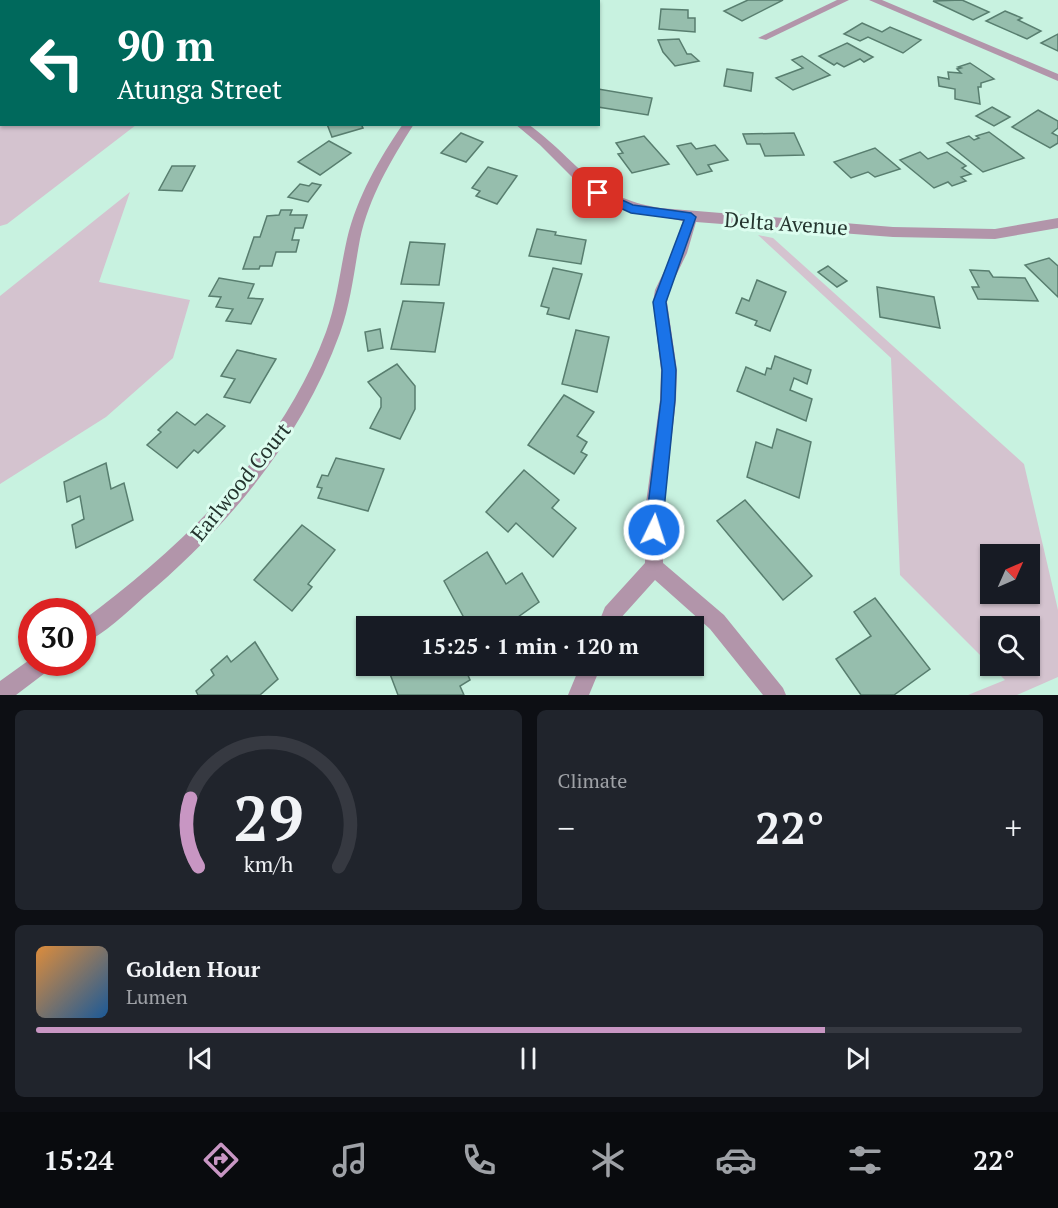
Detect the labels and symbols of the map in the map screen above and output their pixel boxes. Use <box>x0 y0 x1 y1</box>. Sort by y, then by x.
pin <box>572 167 623 218</box>
street label: Delta Avenue <box>723 205 849 241</box>
street label: Earlwood Court <box>184 416 297 546</box>
position arrow <box>622 498 686 562</box>
north arrow <box>980 544 1040 604</box>
speed limit sign: 30 <box>18 598 96 676</box>

